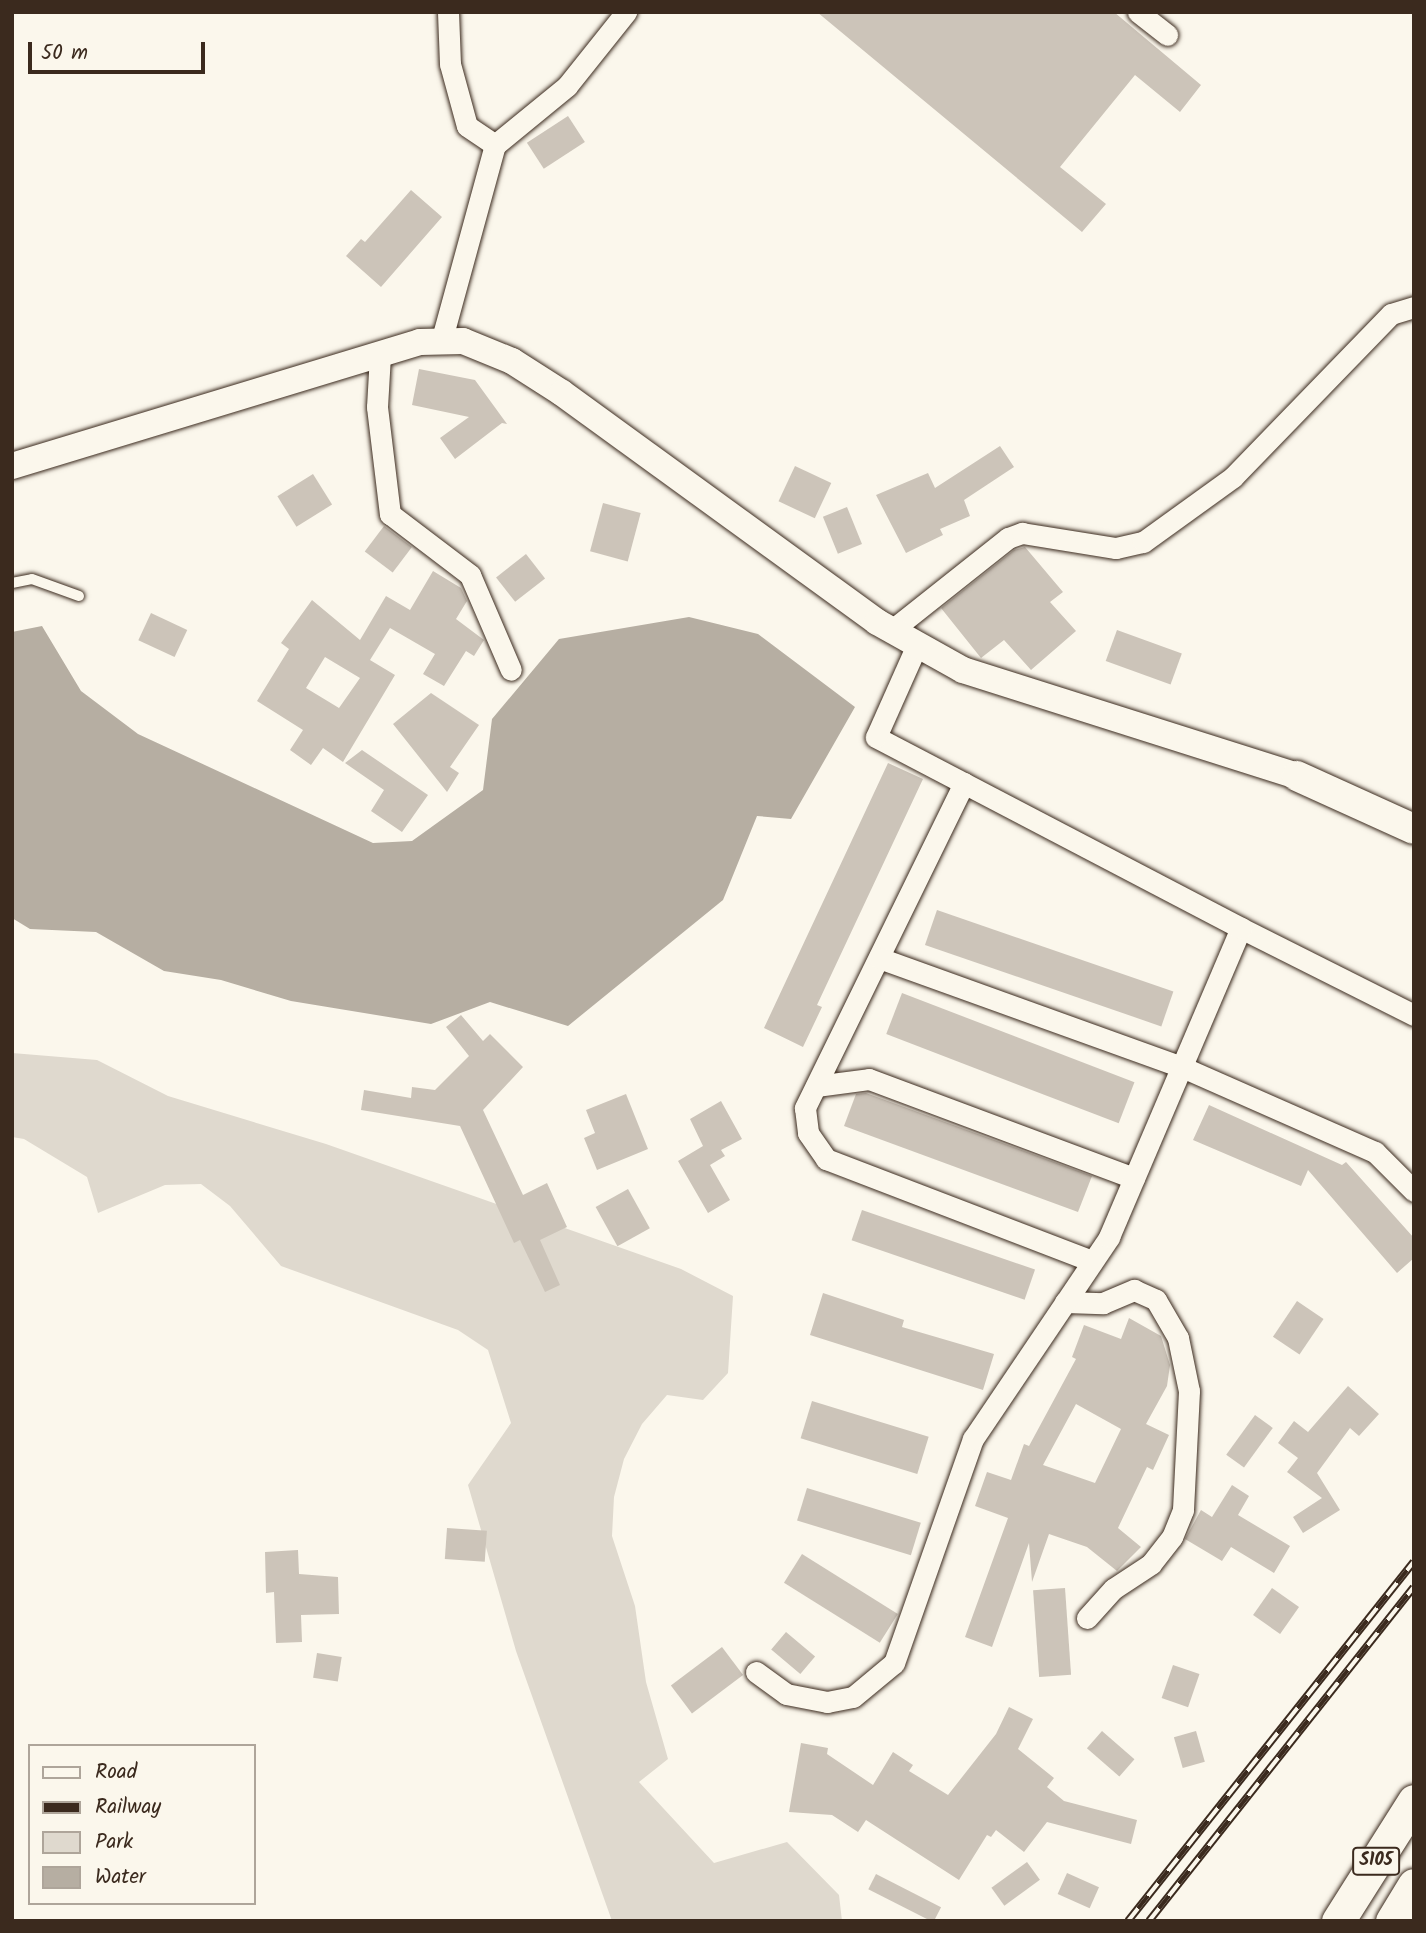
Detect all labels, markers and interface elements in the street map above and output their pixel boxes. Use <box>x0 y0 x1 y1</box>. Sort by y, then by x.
scale bar <box>32 28 208 72</box>
text: 50 m <box>41 37 88 70</box>
legend <box>28 1744 256 1905</box>
text: Road <box>95 1756 137 1789</box>
text: Railway <box>95 1791 161 1824</box>
text: Park <box>95 1826 133 1859</box>
road number: S105 <box>1352 1846 1400 1875</box>
text: Water <box>95 1861 146 1894</box>

